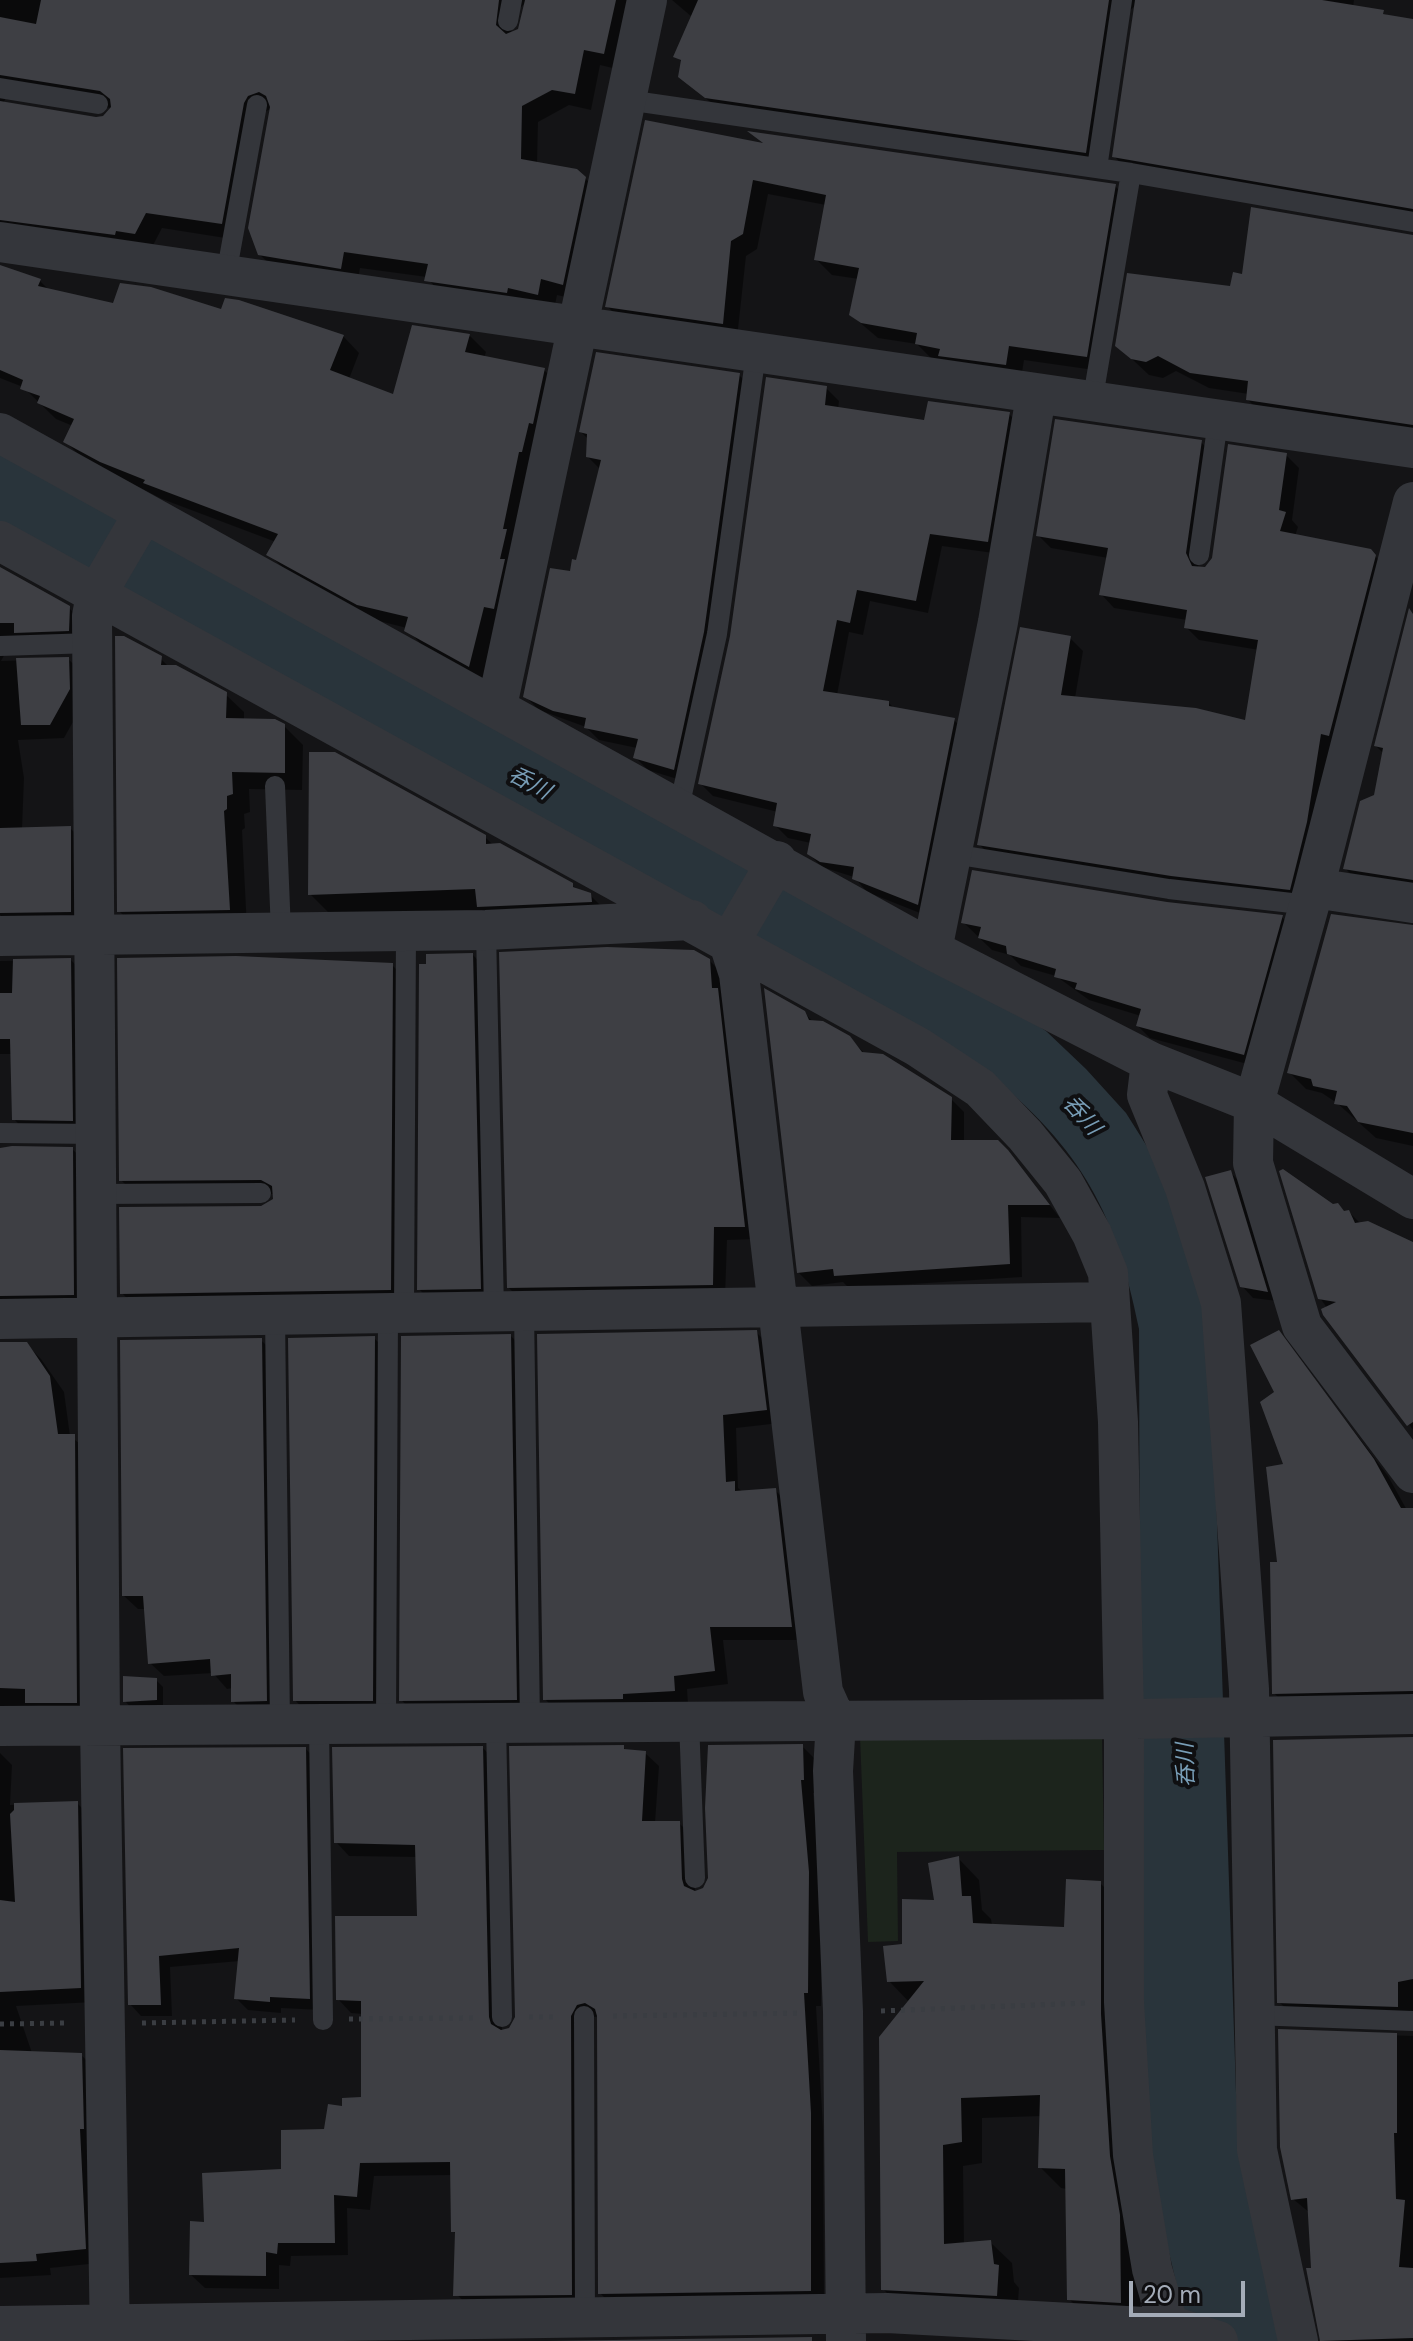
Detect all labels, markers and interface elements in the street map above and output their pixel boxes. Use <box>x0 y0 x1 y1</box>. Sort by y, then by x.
water label: 呑川 <box>503 762 555 806</box>
water label: 呑川 <box>1057 1091 1105 1141</box>
water label: 呑川 <box>1173 1743 1201 1787</box>
scale bar <box>1133 2265 1249 2315</box>
text: 20 m <box>1143 2279 1201 2310</box>

